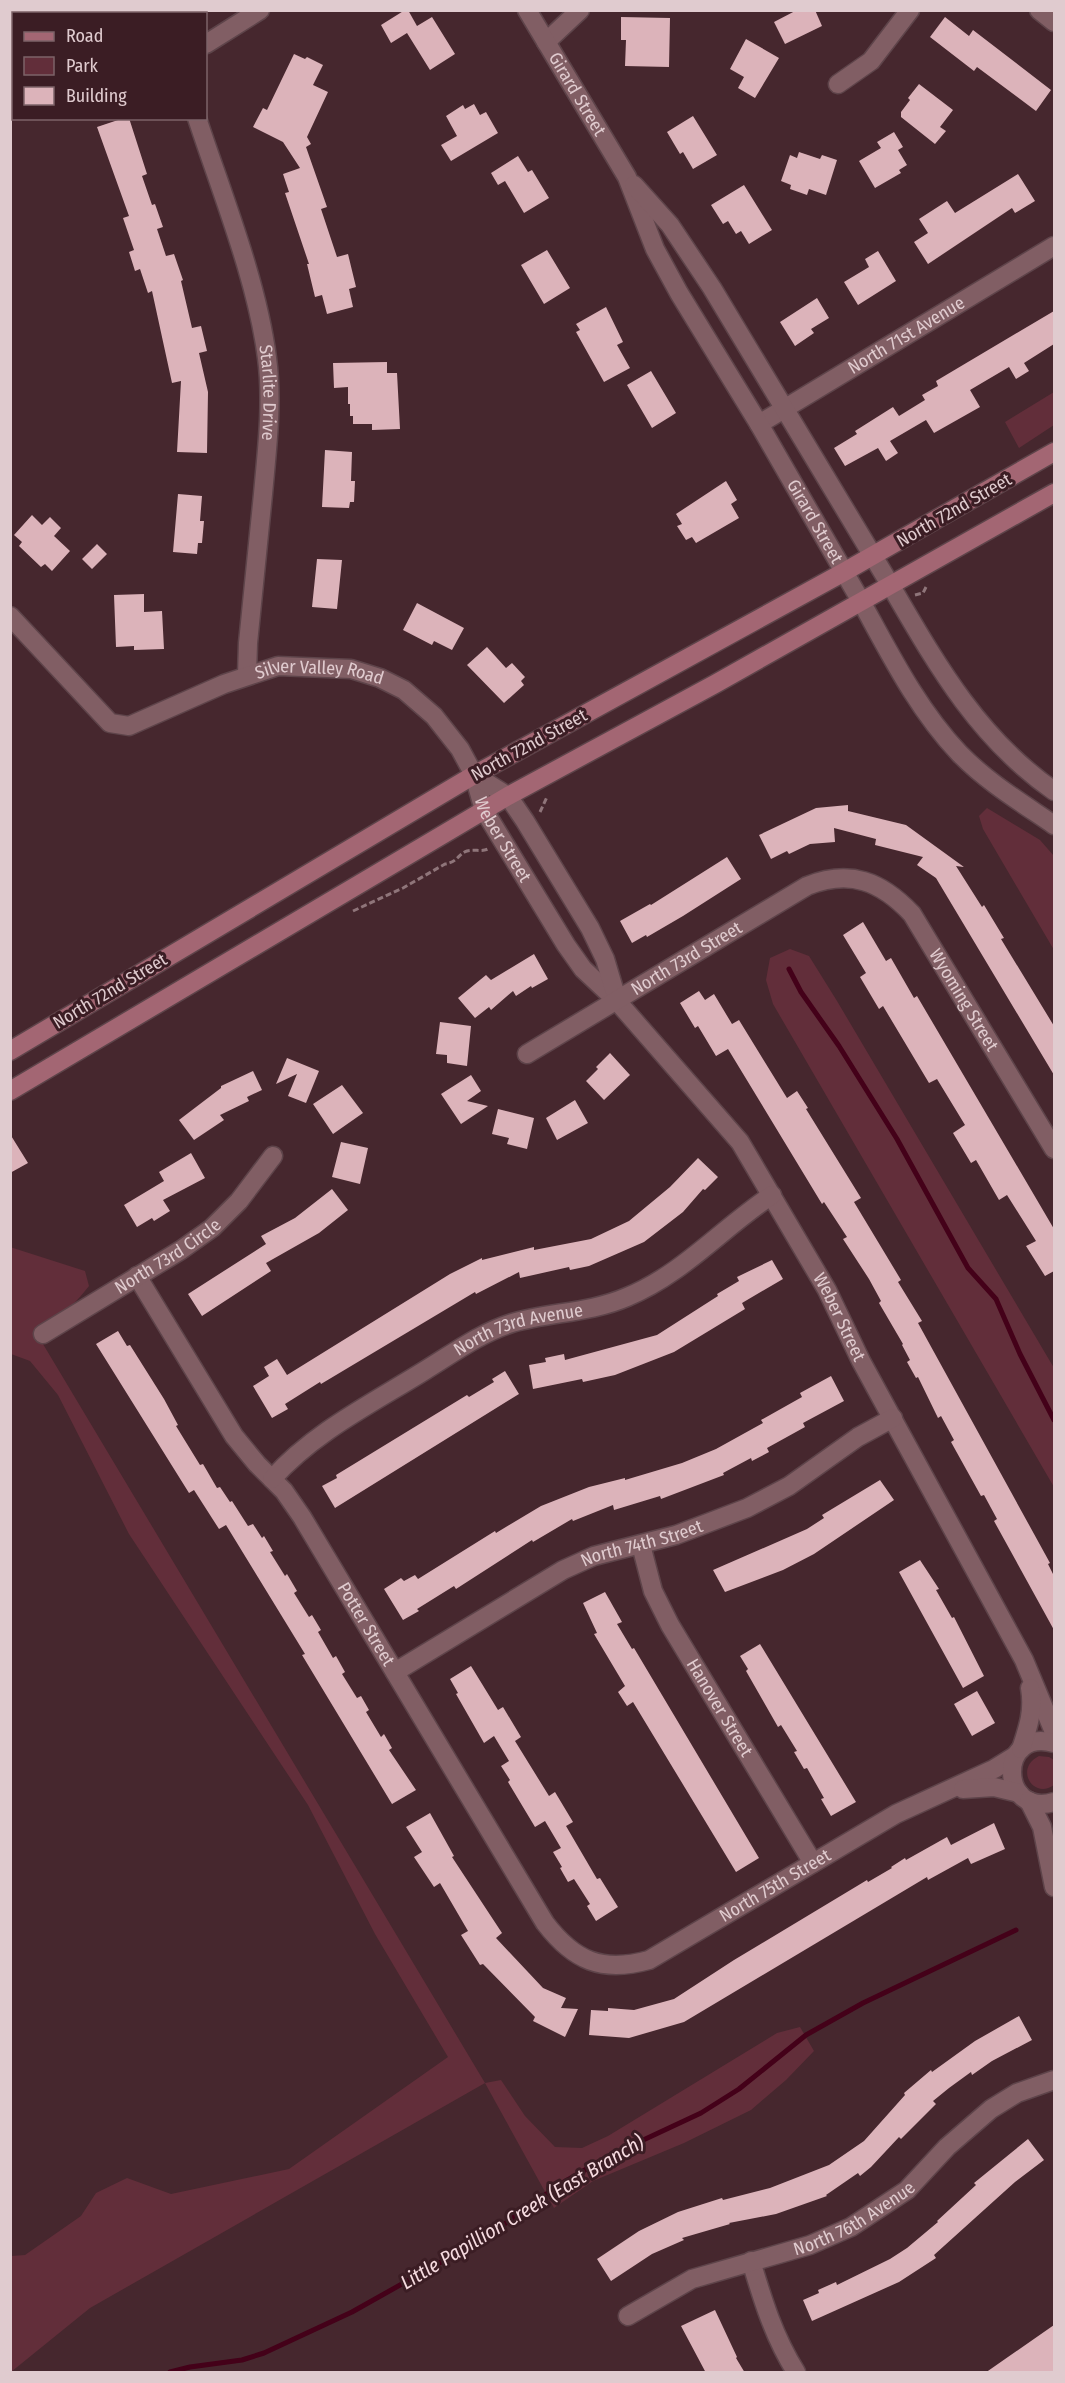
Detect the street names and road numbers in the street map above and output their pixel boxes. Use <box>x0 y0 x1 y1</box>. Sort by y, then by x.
street label: Girard Street <box>544 48 611 140</box>
street label: North 71st Avenue <box>844 291 969 379</box>
street label: Starlite Drive <box>254 343 281 441</box>
street label: North 72nd Street <box>893 468 1015 552</box>
street label: Girard Street <box>782 476 848 568</box>
street label: Silver Valley Road <box>252 655 386 689</box>
street label: North 72nd Street <box>467 704 591 786</box>
street label: Weber Street <box>470 794 536 886</box>
street label: North 73rd Street <box>627 917 746 1000</box>
street label: Wyoming Street <box>925 945 1003 1055</box>
street label: North 72nd Street <box>49 948 171 1034</box>
street label: North 73rd Circle <box>111 1214 226 1299</box>
street label: Weber Street <box>808 1269 870 1365</box>
street label: North 73rd Avenue <box>450 1299 585 1361</box>
street label: North 74th Street <box>577 1515 706 1572</box>
street label: Potter Street <box>333 1578 400 1670</box>
street label: Hanover Street <box>682 1655 758 1761</box>
street label: North 75th Street <box>715 1844 835 1927</box>
street label: North 76th Avenue <box>791 2177 920 2260</box>

